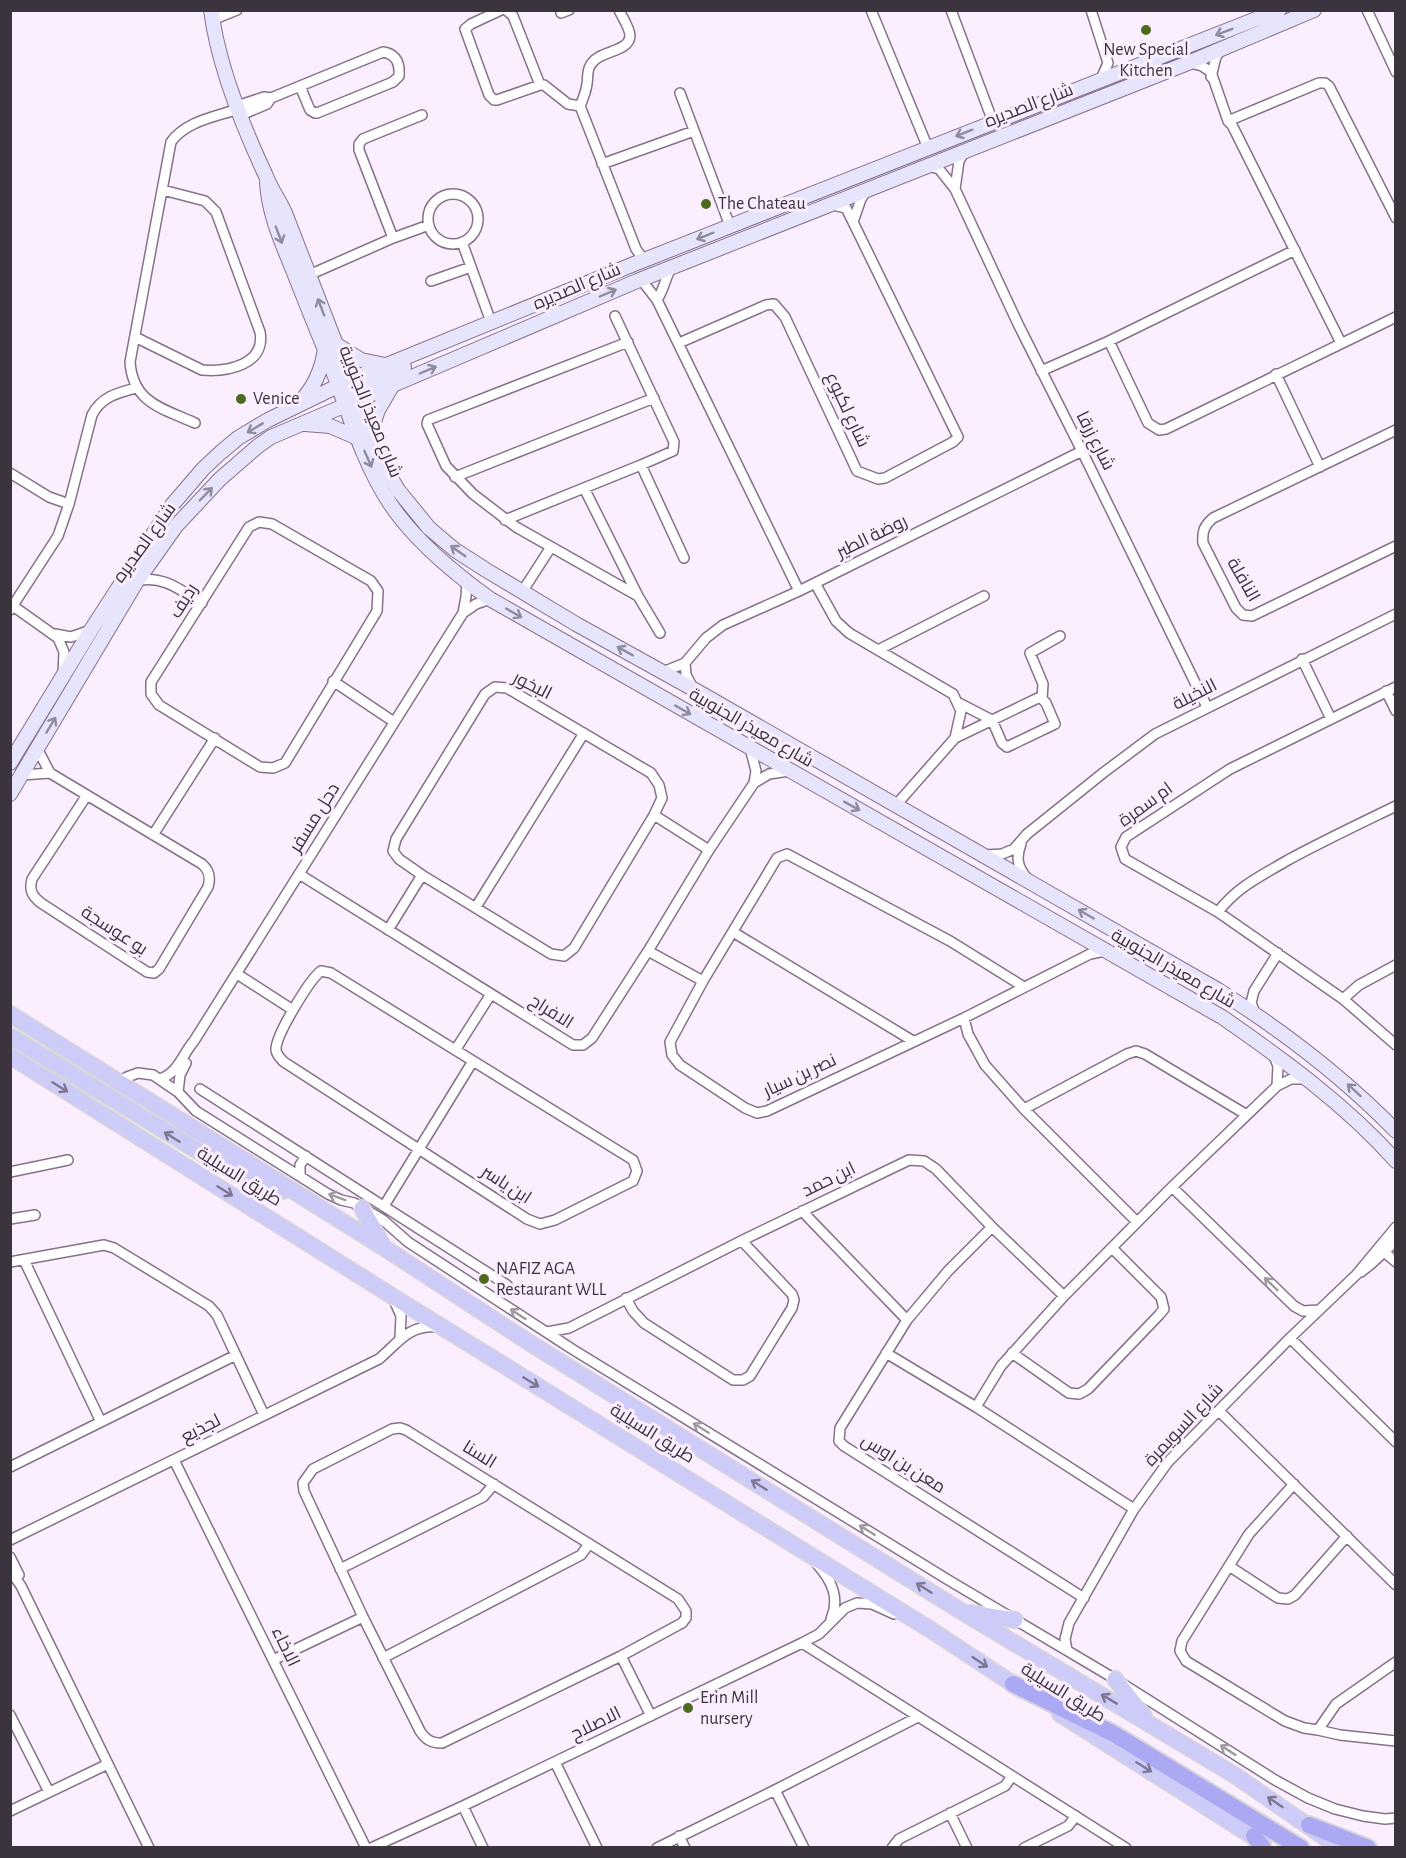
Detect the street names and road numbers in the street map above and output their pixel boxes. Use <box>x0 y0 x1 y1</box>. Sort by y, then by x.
street label: شارع الصديره <box>982 80 1077 133</box>
street label: شارع الصديره <box>530 260 624 315</box>
street label: شارع معيذر الجنوبية <box>334 343 406 481</box>
street label: شارع لكبوع <box>820 369 873 451</box>
street label: شارع زرقا <box>1071 408 1118 474</box>
street label: شارع الصديره <box>109 499 181 587</box>
street label: روضة الطير <box>833 512 911 563</box>
street label: النافلة <box>1223 555 1263 605</box>
street label: رديف <box>167 580 202 622</box>
street label: البخور <box>508 668 554 704</box>
street label: النخيلة <box>1170 676 1220 714</box>
street label: شارع معيذر الجنوبية <box>685 684 817 773</box>
street label: ام سمرة <box>1116 779 1178 832</box>
street label: دحل مسفر <box>286 780 344 857</box>
street label: بو عوسجة <box>77 903 151 960</box>
street label: شارع معيذر الجنوبية <box>1107 925 1239 1014</box>
street label: الافراح <box>525 992 576 1034</box>
street label: نصر بن سيار <box>760 1051 840 1102</box>
street label: طريق السيلية <box>193 1144 284 1212</box>
street label: ابن حمد <box>799 1159 859 1201</box>
street label: ابن ياسر <box>477 1162 534 1208</box>
street label: شارع السويمرة <box>1140 1379 1228 1471</box>
street label: طريق السيلية <box>606 1401 697 1469</box>
street label: لجذيع <box>178 1412 225 1448</box>
street label: معن بن اوس <box>857 1431 948 1498</box>
street label: السنا <box>459 1438 499 1472</box>
street label: الاخاء <box>268 1624 302 1670</box>
street label: طريق السيلية <box>1017 1660 1108 1728</box>
street label: الاصلاح <box>568 1704 625 1746</box>

